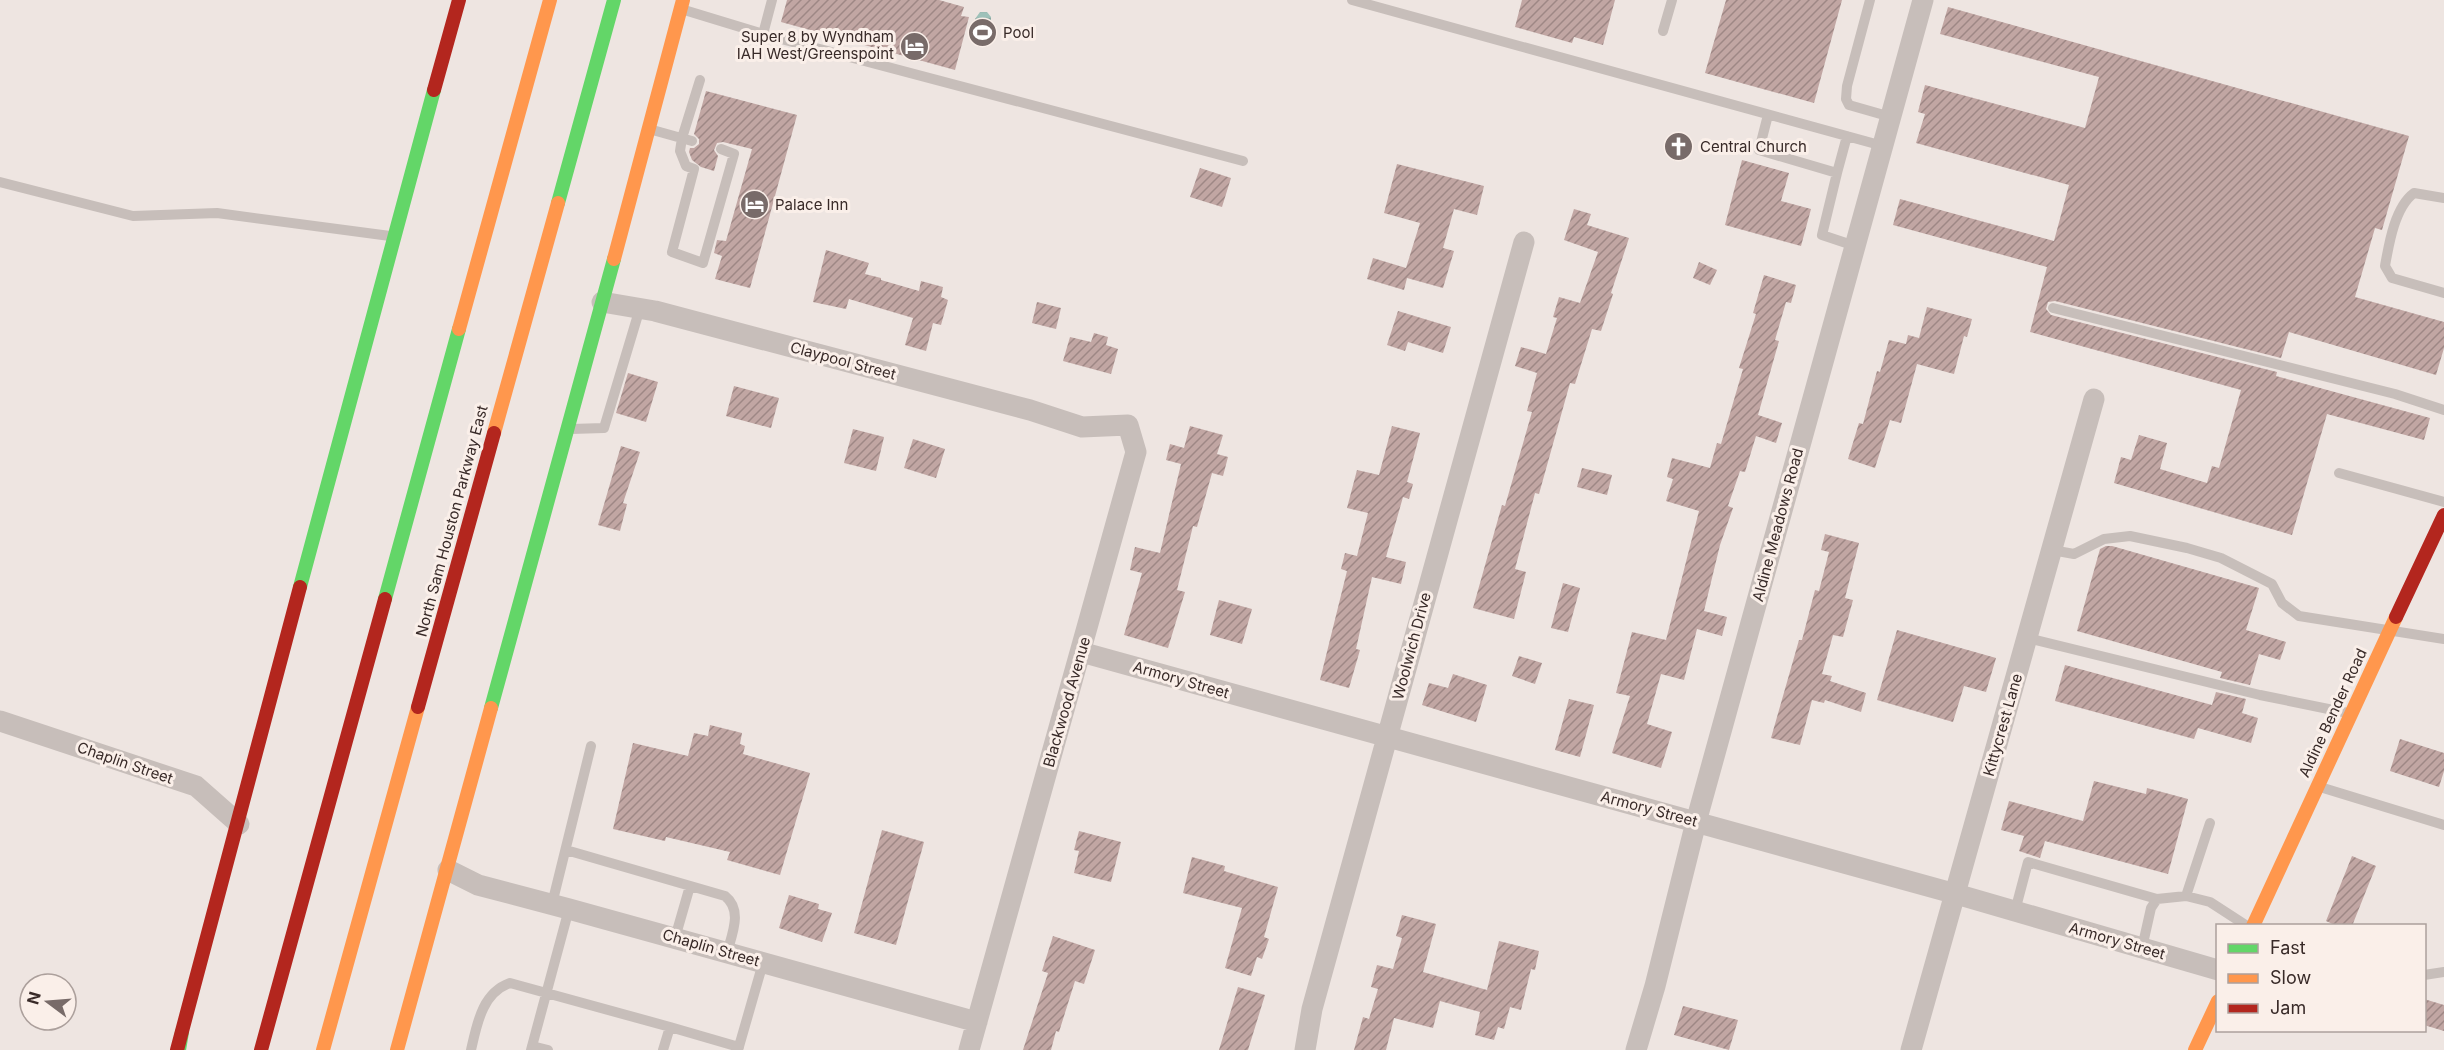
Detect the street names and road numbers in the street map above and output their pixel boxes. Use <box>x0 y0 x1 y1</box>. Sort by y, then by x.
street label: Claypool Street <box>788 337 898 384</box>
street label: North Sam Houston Parkway East <box>411 403 492 639</box>
street label: Aldine Meadows Road <box>1748 446 1807 604</box>
street label: Woolwich Drive <box>1388 590 1435 702</box>
street label: Blackwood Avenue <box>1039 634 1094 769</box>
street label: Aldine Bender Road <box>2294 645 2371 780</box>
street label: Armory Street <box>1131 657 1232 702</box>
street label: Kittycrest Lane <box>1979 671 2026 778</box>
street label: Chaplin Street <box>75 737 176 788</box>
street label: Armory Street <box>1599 786 1700 831</box>
street label: Armory Street <box>2067 918 2168 963</box>
street label: Chaplin Street <box>660 925 762 970</box>

